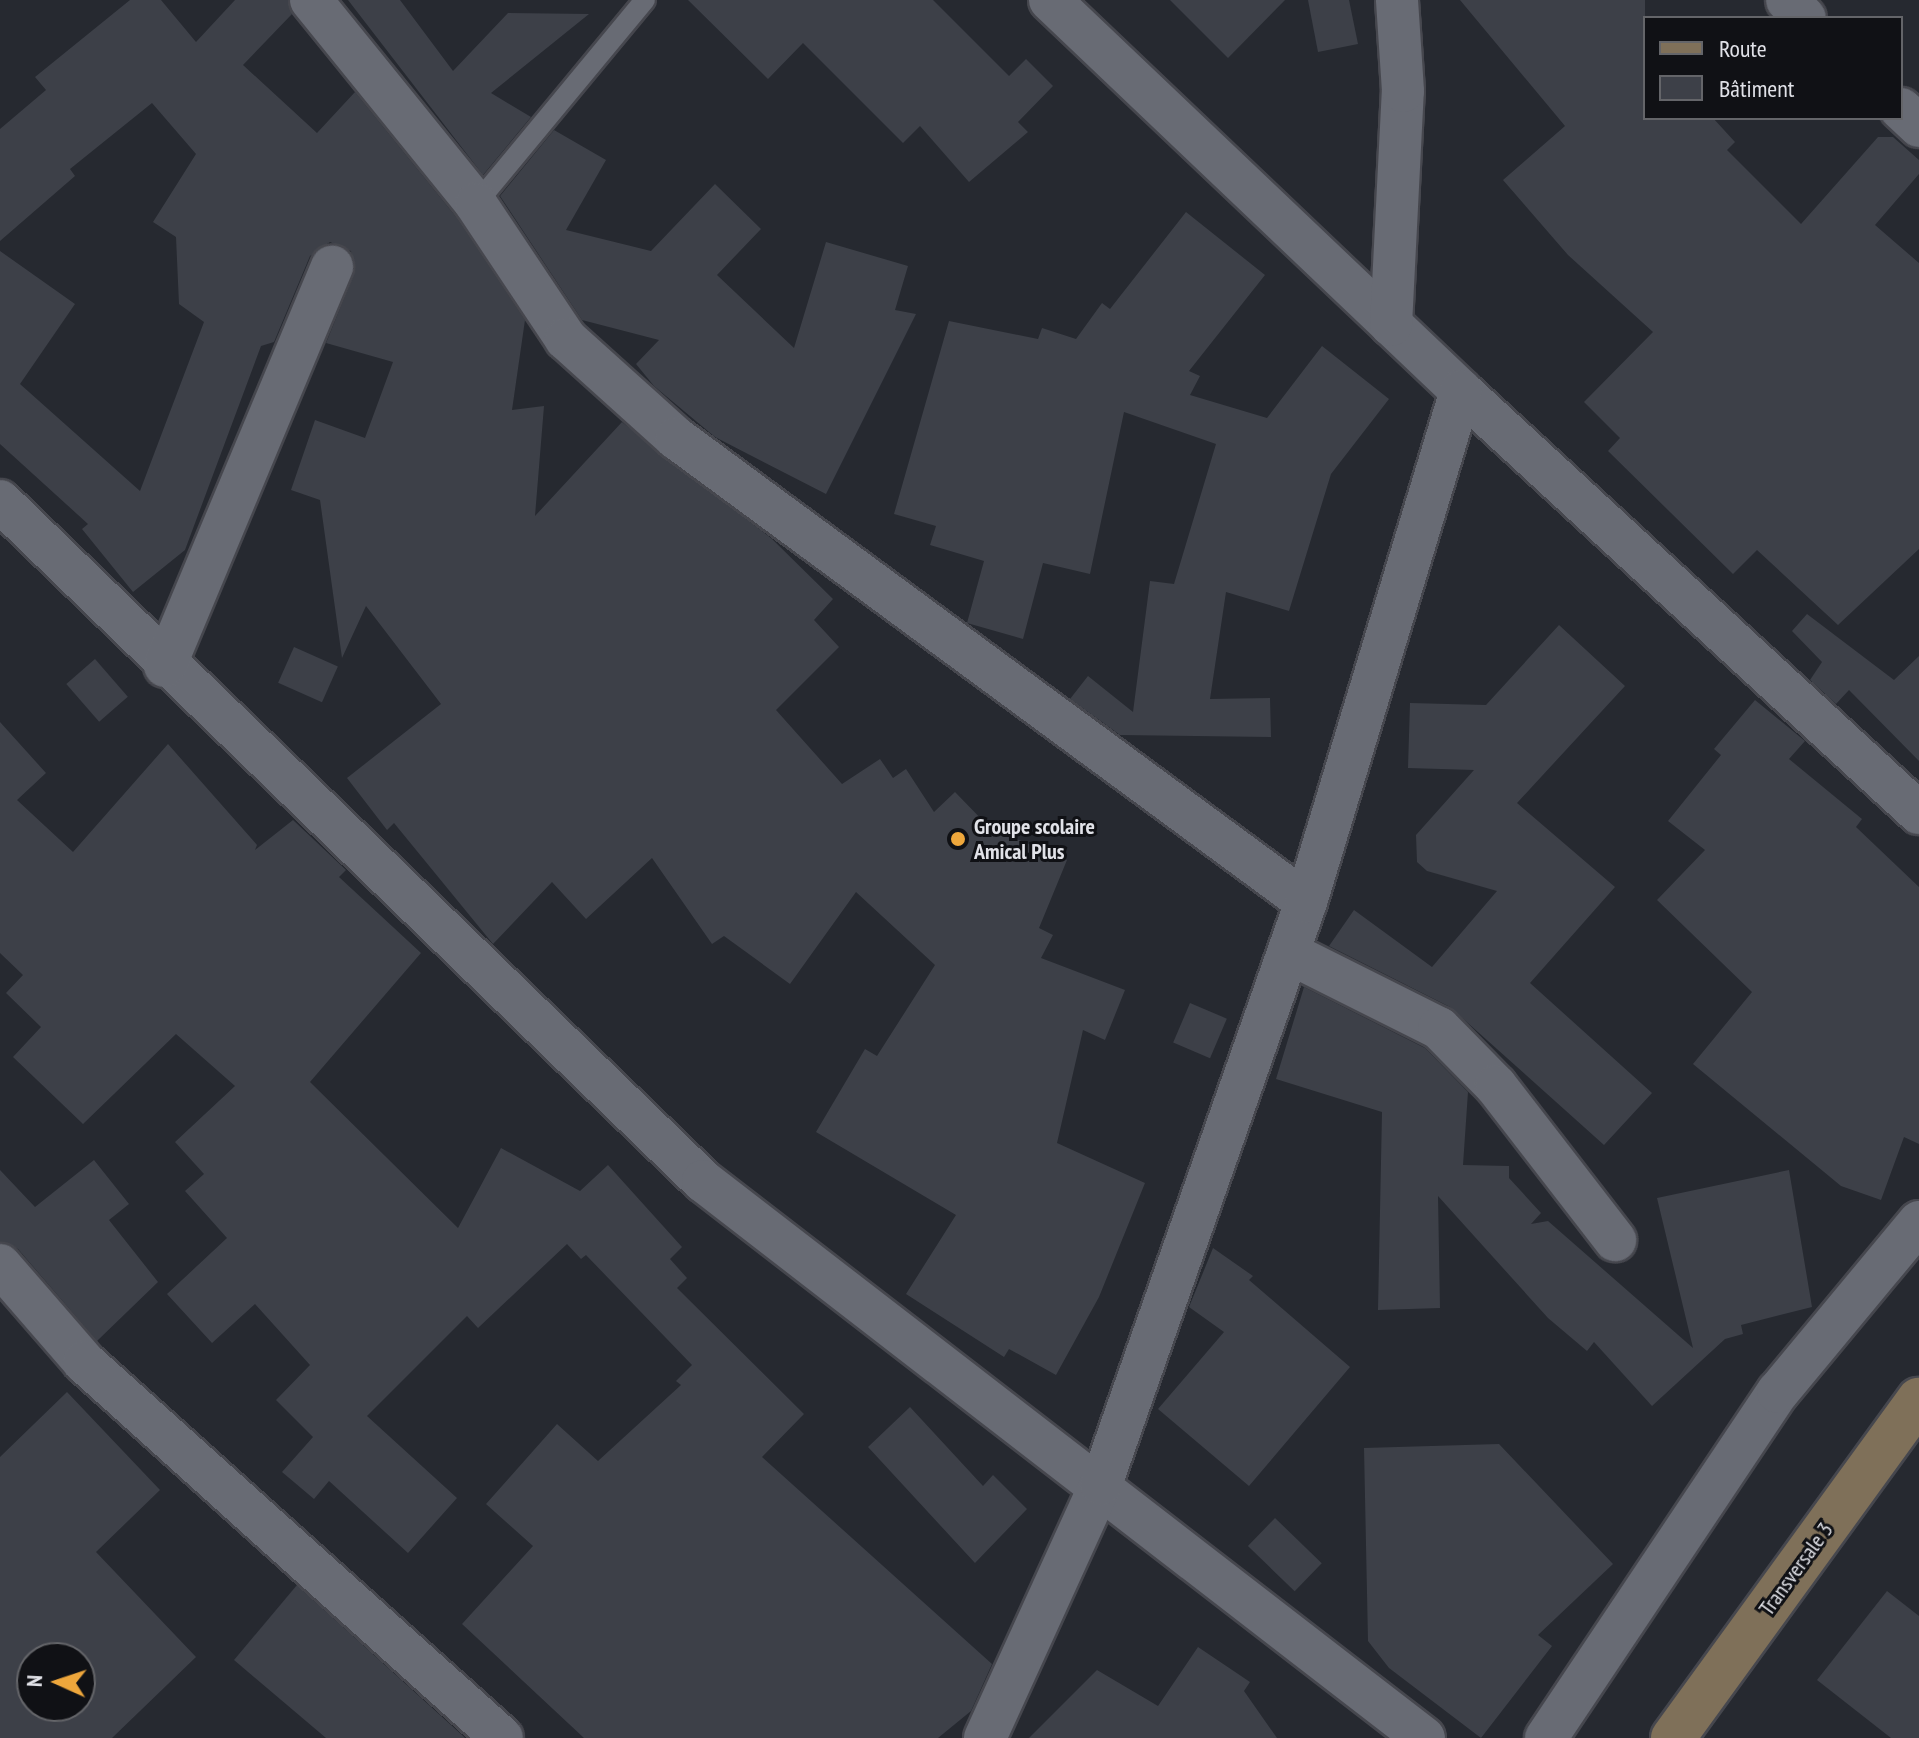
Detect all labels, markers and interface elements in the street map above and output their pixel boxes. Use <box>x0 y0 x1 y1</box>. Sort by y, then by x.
legend <box>1643 16 1903 120</box>
text: Route <box>1719 33 1767 64</box>
text: Bâtiment <box>1719 73 1794 104</box>
place label: Groupe scolaire Amical Plus <box>974 813 1095 864</box>
marker: Groupe scolaire Amical Plus <box>949 830 967 848</box>
street label: Transversale 3 <box>1753 1517 1839 1621</box>
north arrow <box>16 1642 96 1722</box>
text: N <box>20 1674 48 1688</box>

